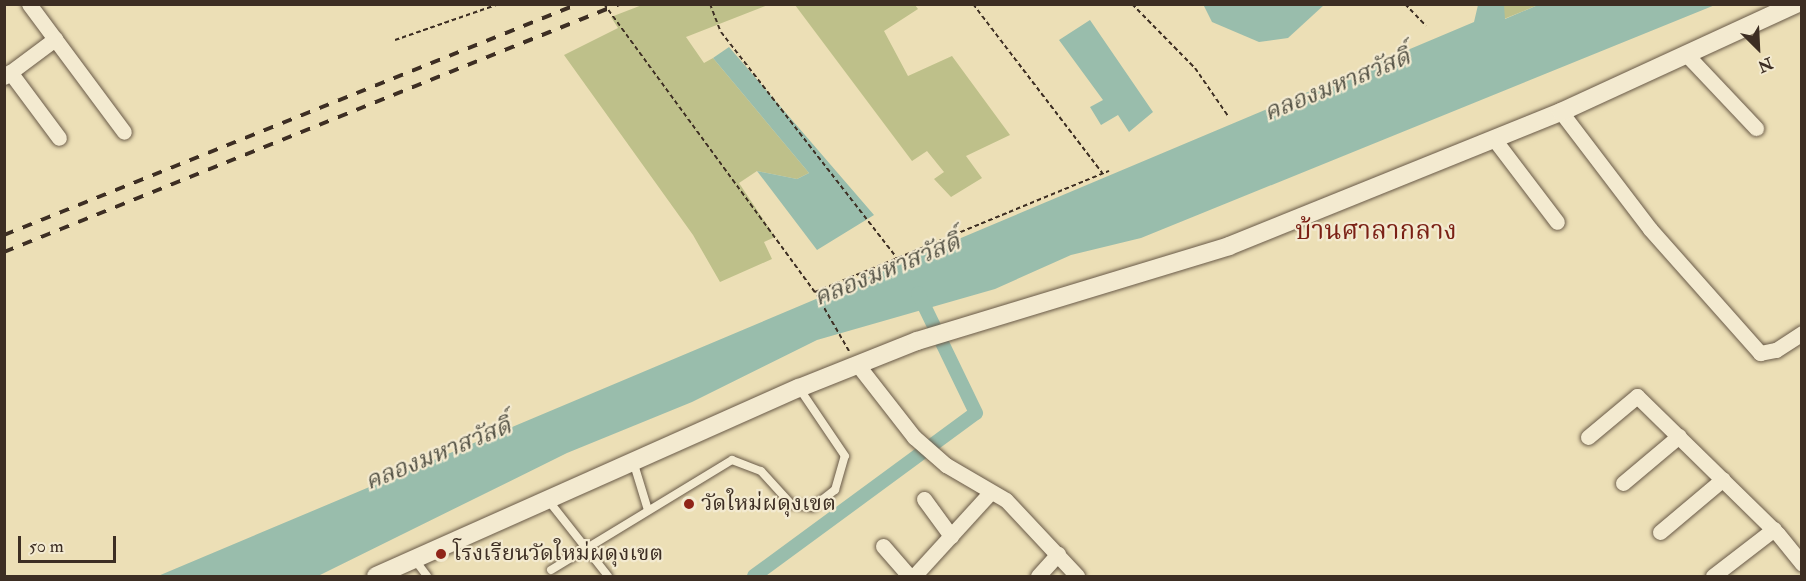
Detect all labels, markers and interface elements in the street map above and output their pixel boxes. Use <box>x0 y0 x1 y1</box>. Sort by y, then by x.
north arrow <box>1728 18 1788 78</box>
water label: คลองมหาสวัสดิ์ <box>1260 43 1414 127</box>
text: N <box>1755 52 1776 76</box>
district label: บ้านศาลากลาง <box>1295 216 1457 248</box>
water label: คลองมหาสวัสดิ์ <box>810 228 964 312</box>
water label: คลองมหาสวัสดิ์ <box>361 412 515 496</box>
place label: วัดใหม่ผดุงเขต <box>701 491 836 517</box>
marker: วัดใหม่ผดุงเขต <box>682 497 696 511</box>
scale bar <box>21 524 118 562</box>
text: 50 m <box>29 535 64 558</box>
place label: โรงเรียนวัดใหม่ผดุงเขต <box>453 541 663 567</box>
marker: โรงเรียนวัดใหม่ผดุงเขต <box>434 547 448 561</box>

